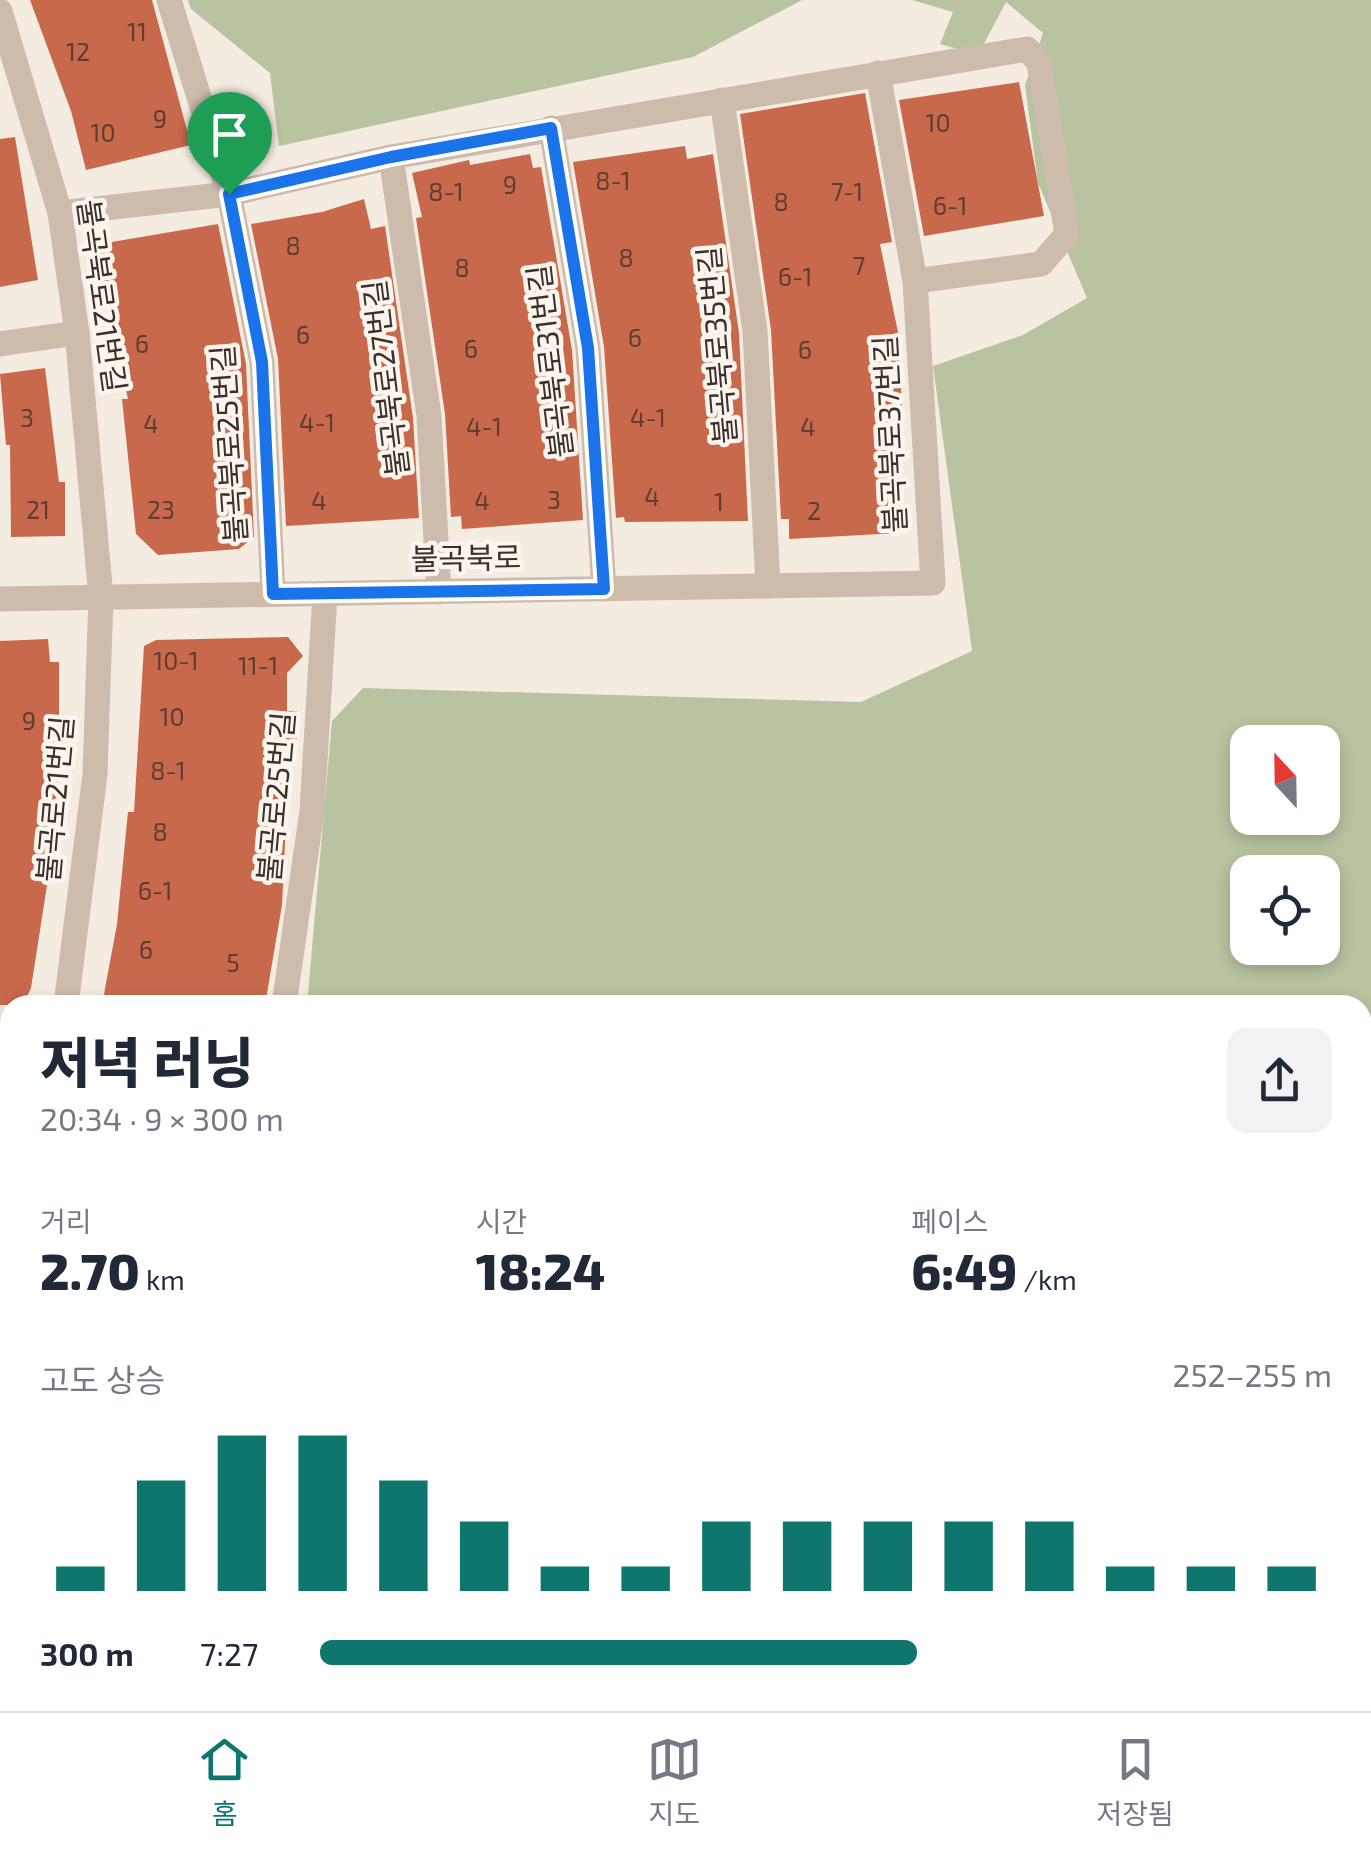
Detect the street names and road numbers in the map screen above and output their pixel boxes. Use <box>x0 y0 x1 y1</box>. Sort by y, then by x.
street label: 불곡북로21번길 <box>72 197 134 394</box>
street label: 불곡북로35번길 <box>689 245 743 446</box>
street label: 불곡북로31번길 <box>519 263 579 460</box>
street label: 불곡북로27번길 <box>355 278 415 479</box>
street label: 불곡북로37번길 <box>866 334 912 534</box>
street label: 불곡북로25번길 <box>203 344 253 544</box>
street label: 불곡북로 <box>410 538 521 576</box>
street label: 불곡로25번길 <box>250 710 300 884</box>
street label: 불곡로21번길 <box>29 714 79 883</box>

